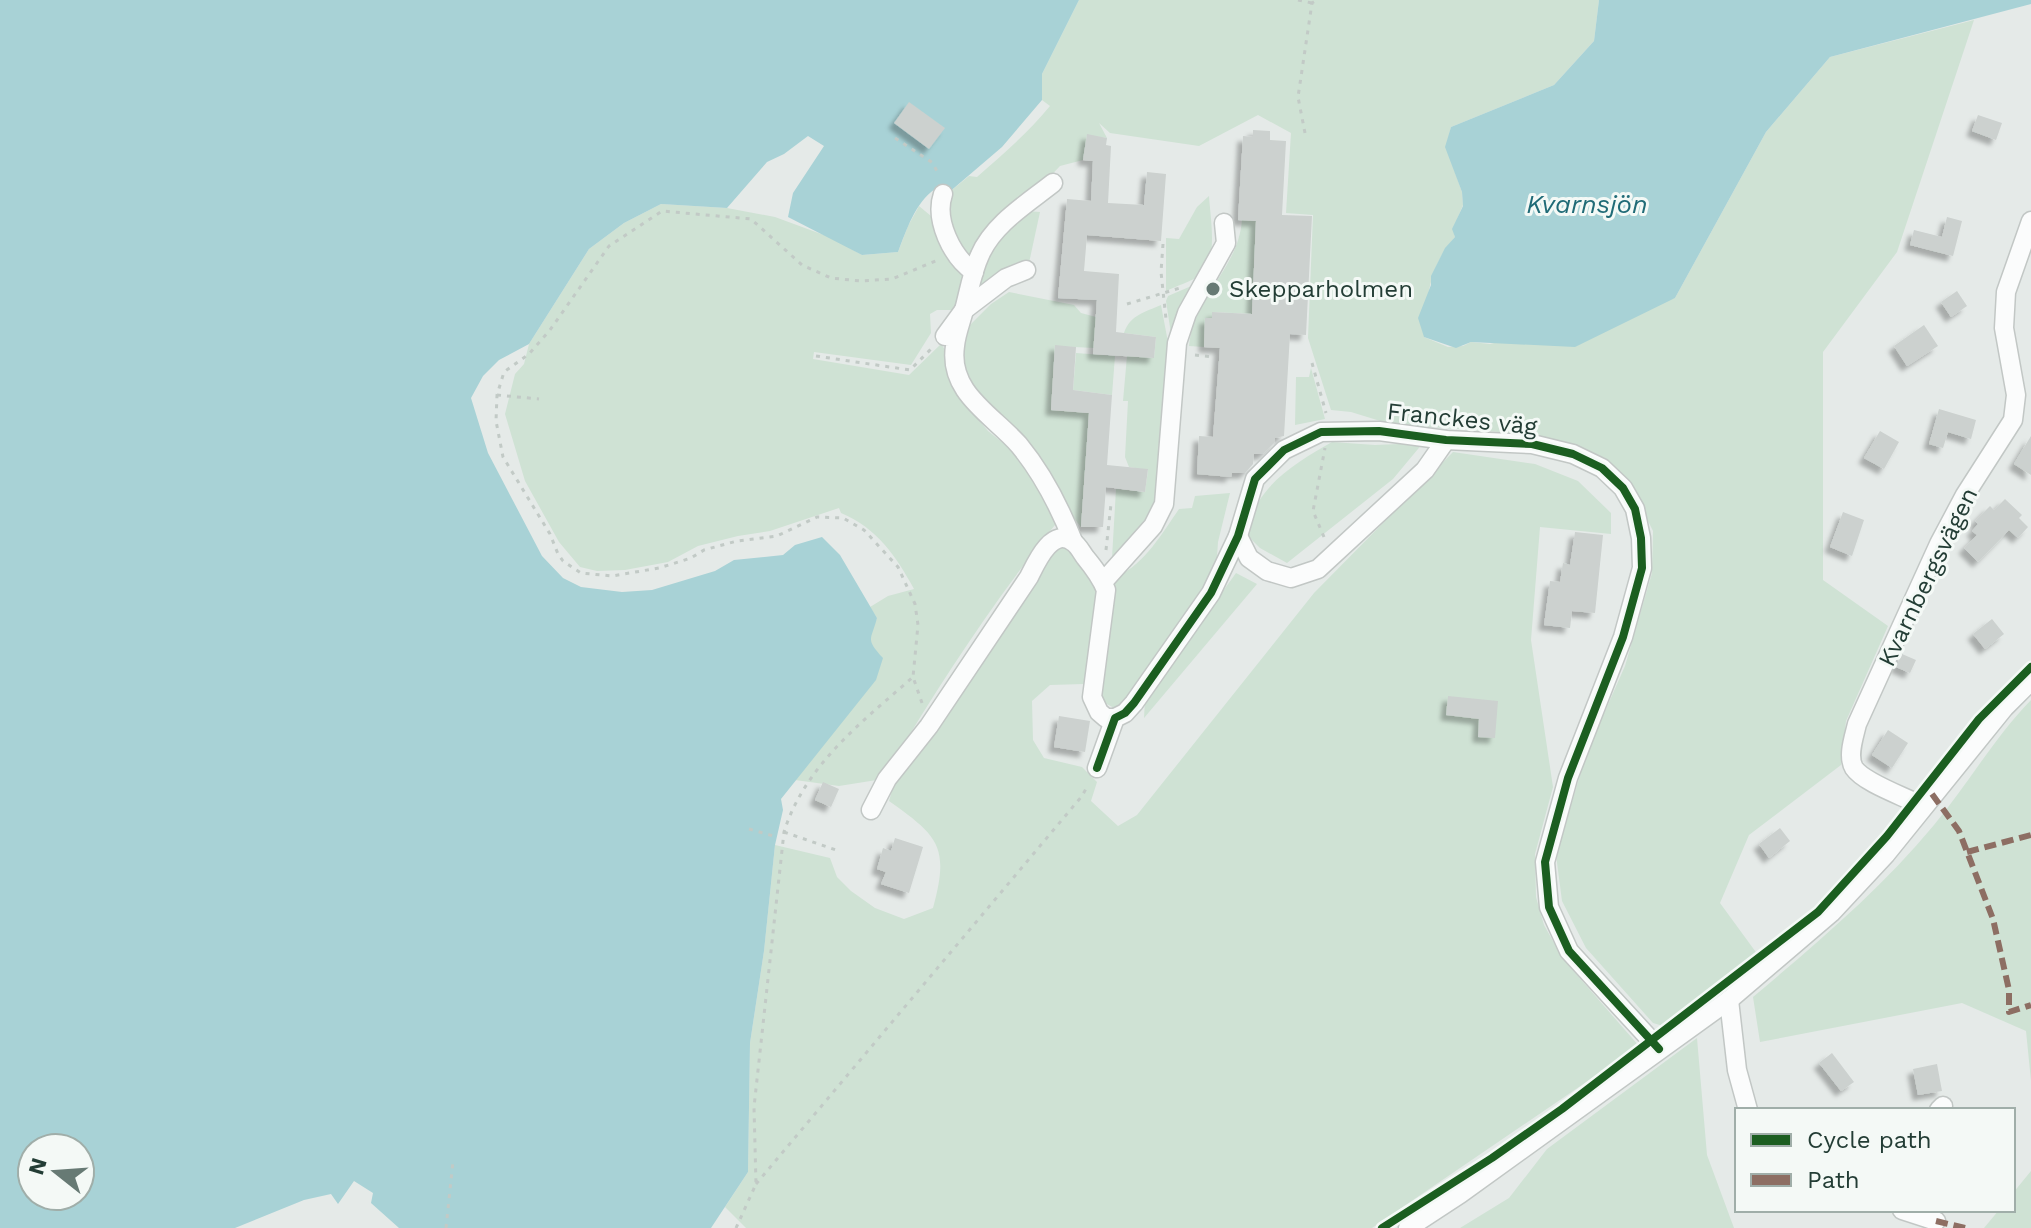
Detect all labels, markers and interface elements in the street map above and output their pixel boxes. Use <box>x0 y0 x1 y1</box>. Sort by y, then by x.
water label: Kvarnsjön <box>1526 189 1648 219</box>
place label: Skepparholmen <box>1229 275 1413 303</box>
marker: Skepparholmen <box>1204 280 1222 298</box>
street label: Franckes väg <box>1386 397 1539 441</box>
street label: Kvarnbergsvägen <box>1873 483 1983 671</box>
legend <box>1735 1108 2015 1212</box>
text: Cycle path <box>1807 1126 1932 1154</box>
north arrow <box>16 1132 96 1212</box>
text: N <box>23 1155 52 1178</box>
text: Path <box>1807 1166 1860 1194</box>

